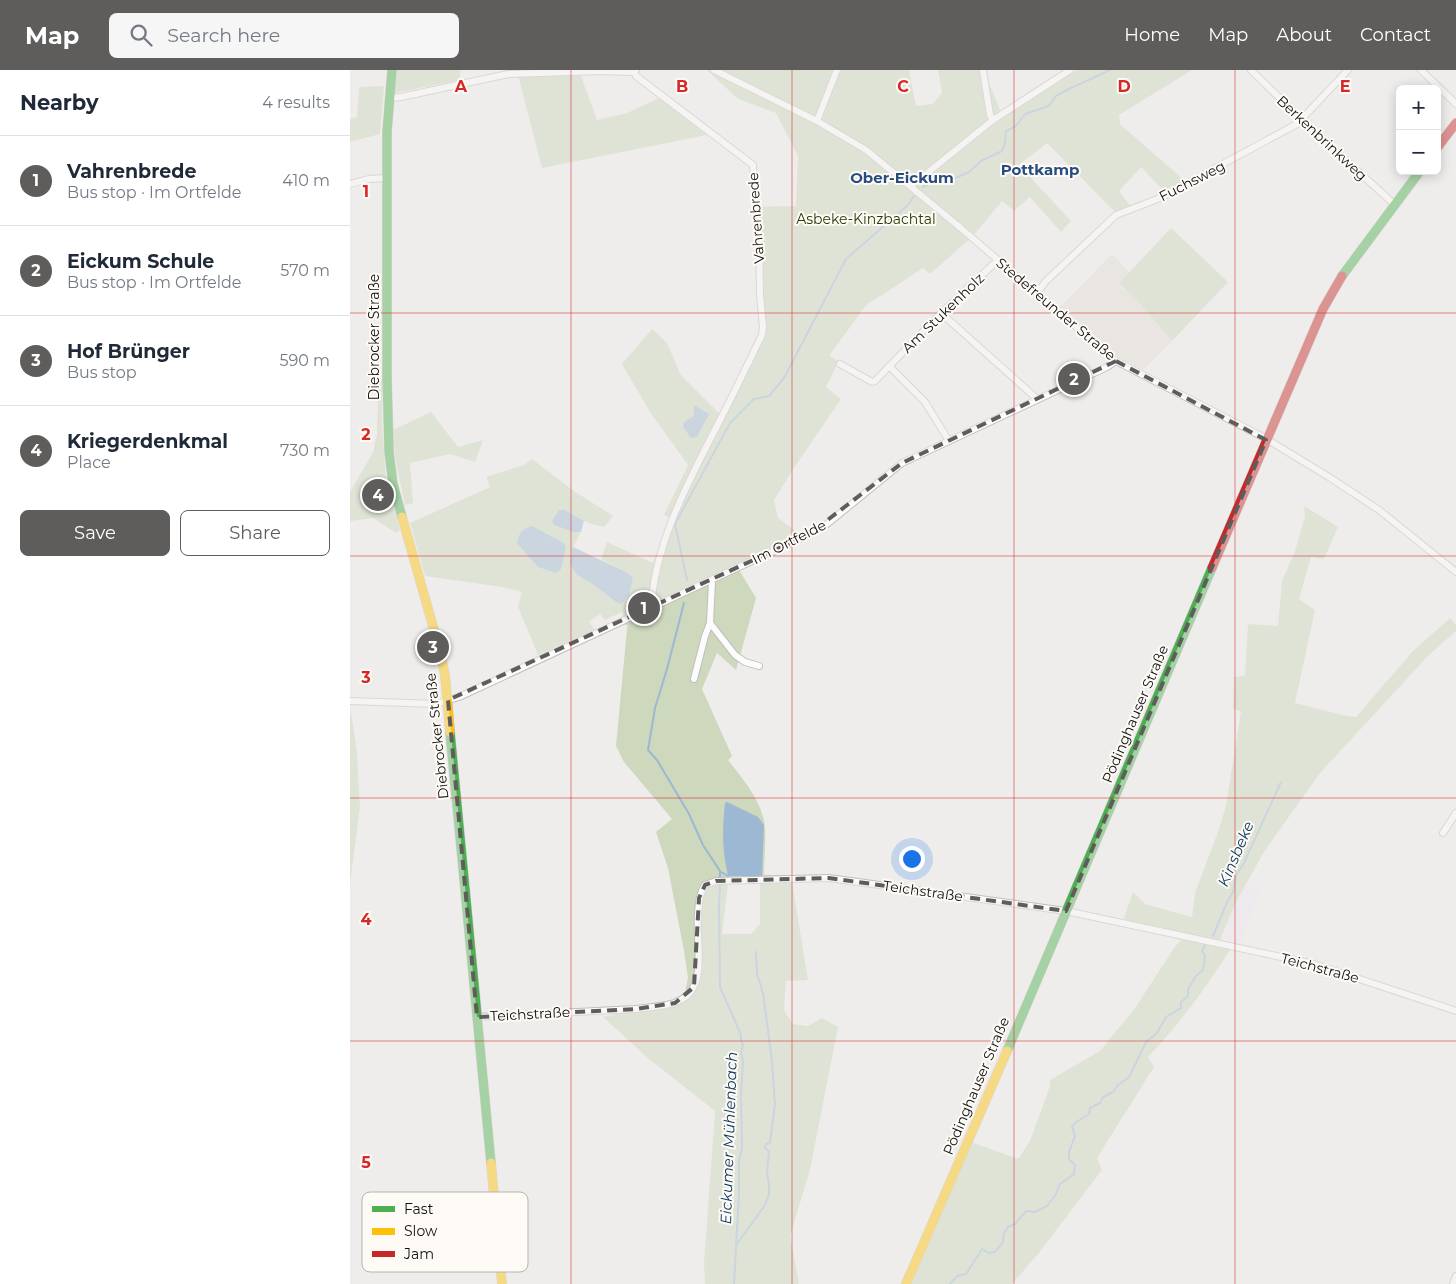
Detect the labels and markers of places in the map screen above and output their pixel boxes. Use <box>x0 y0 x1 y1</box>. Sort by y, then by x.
pin: 2 <box>1058 360 1090 398</box>
pin: 4 <box>362 476 394 514</box>
pin: 1 <box>628 589 660 627</box>
pin: 3 <box>417 628 449 666</box>

